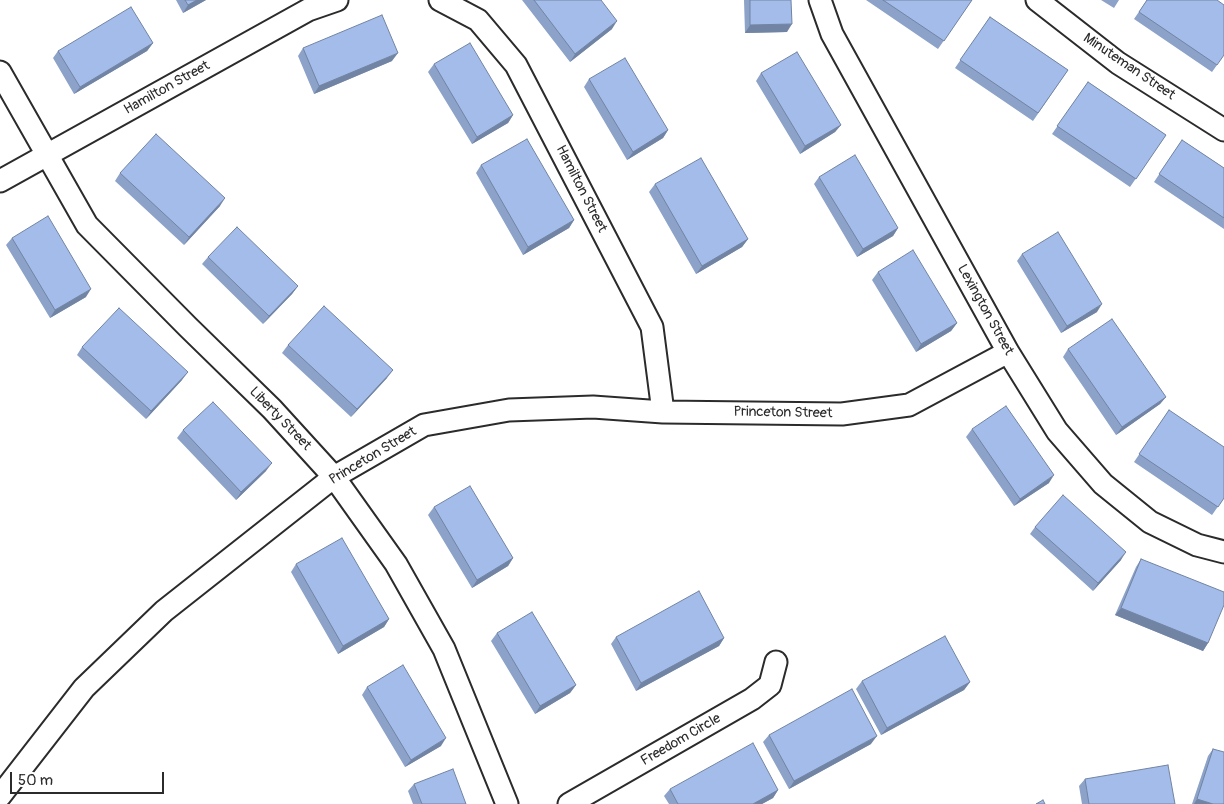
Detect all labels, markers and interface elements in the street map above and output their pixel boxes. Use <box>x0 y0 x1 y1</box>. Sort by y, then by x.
street label: Minuteman Street <box>1080 30 1178 104</box>
street label: Hamilton Street <box>121 57 213 119</box>
street label: Hamilton Street <box>552 143 610 235</box>
street label: Lexington Street <box>953 262 1017 358</box>
street label: Liberty Street <box>246 384 314 454</box>
street label: Princeton Street <box>734 404 832 422</box>
street label: Princeton Street <box>326 423 420 489</box>
street label: Freedom Circle <box>638 710 724 770</box>
scale bar <box>12 762 166 794</box>
text: 50 m <box>18 771 53 790</box>

